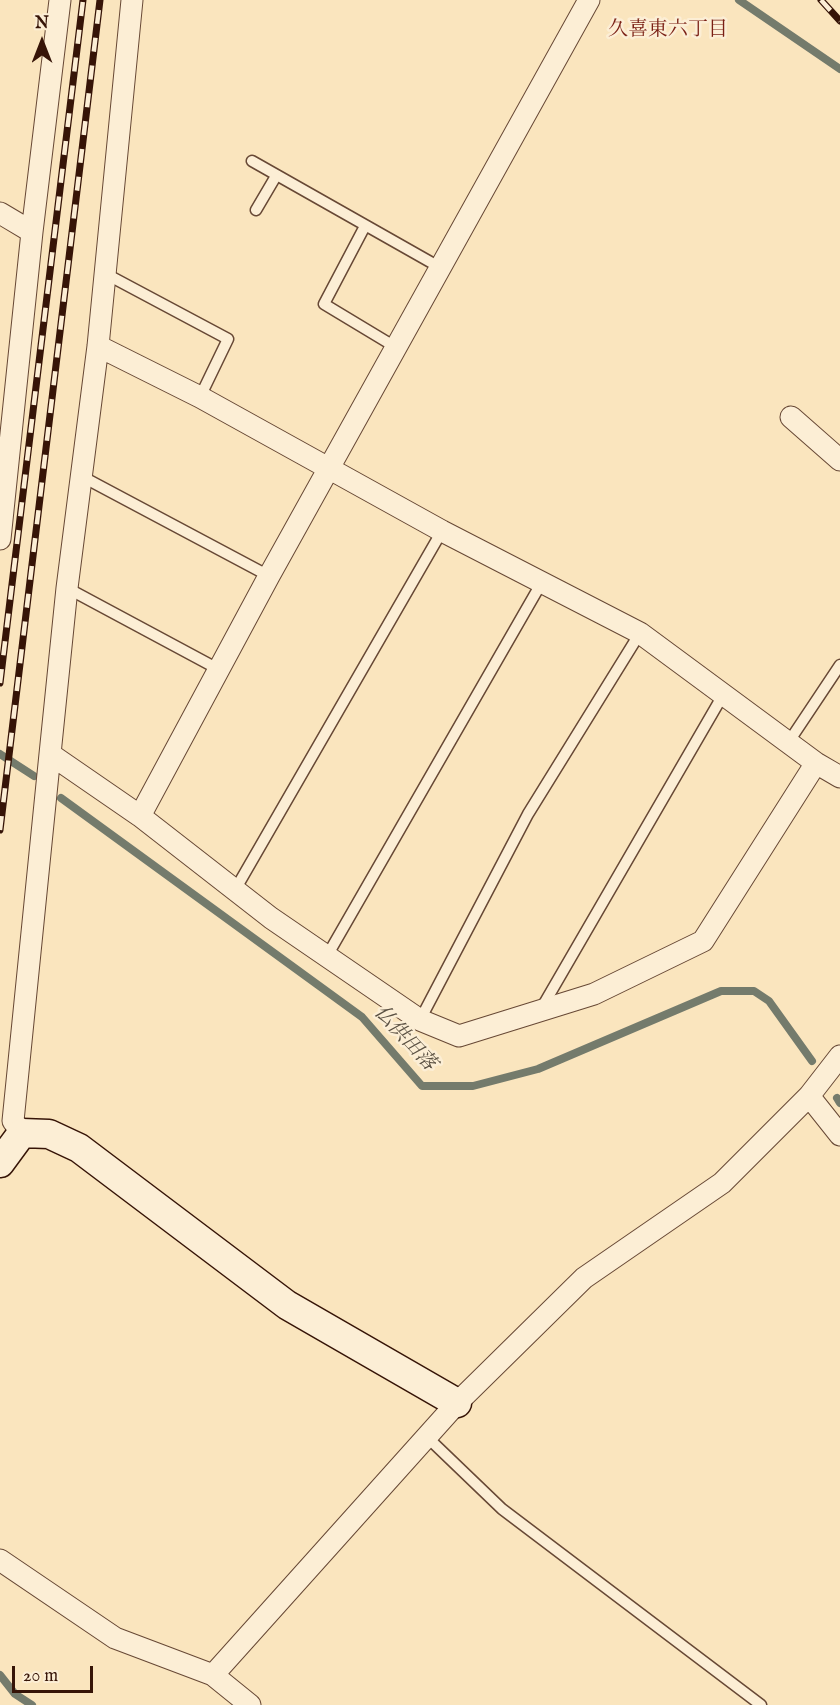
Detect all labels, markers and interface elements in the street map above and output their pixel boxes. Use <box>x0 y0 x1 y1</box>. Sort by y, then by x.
north arrow <box>12 12 72 72</box>
text: N <box>35 14 49 34</box>
district label: 久喜東六丁目 <box>608 19 728 43</box>
water label: 仏供田落 <box>368 1002 440 1076</box>
scale bar <box>15 1654 96 1692</box>
text: 20 m <box>23 1665 58 1688</box>

